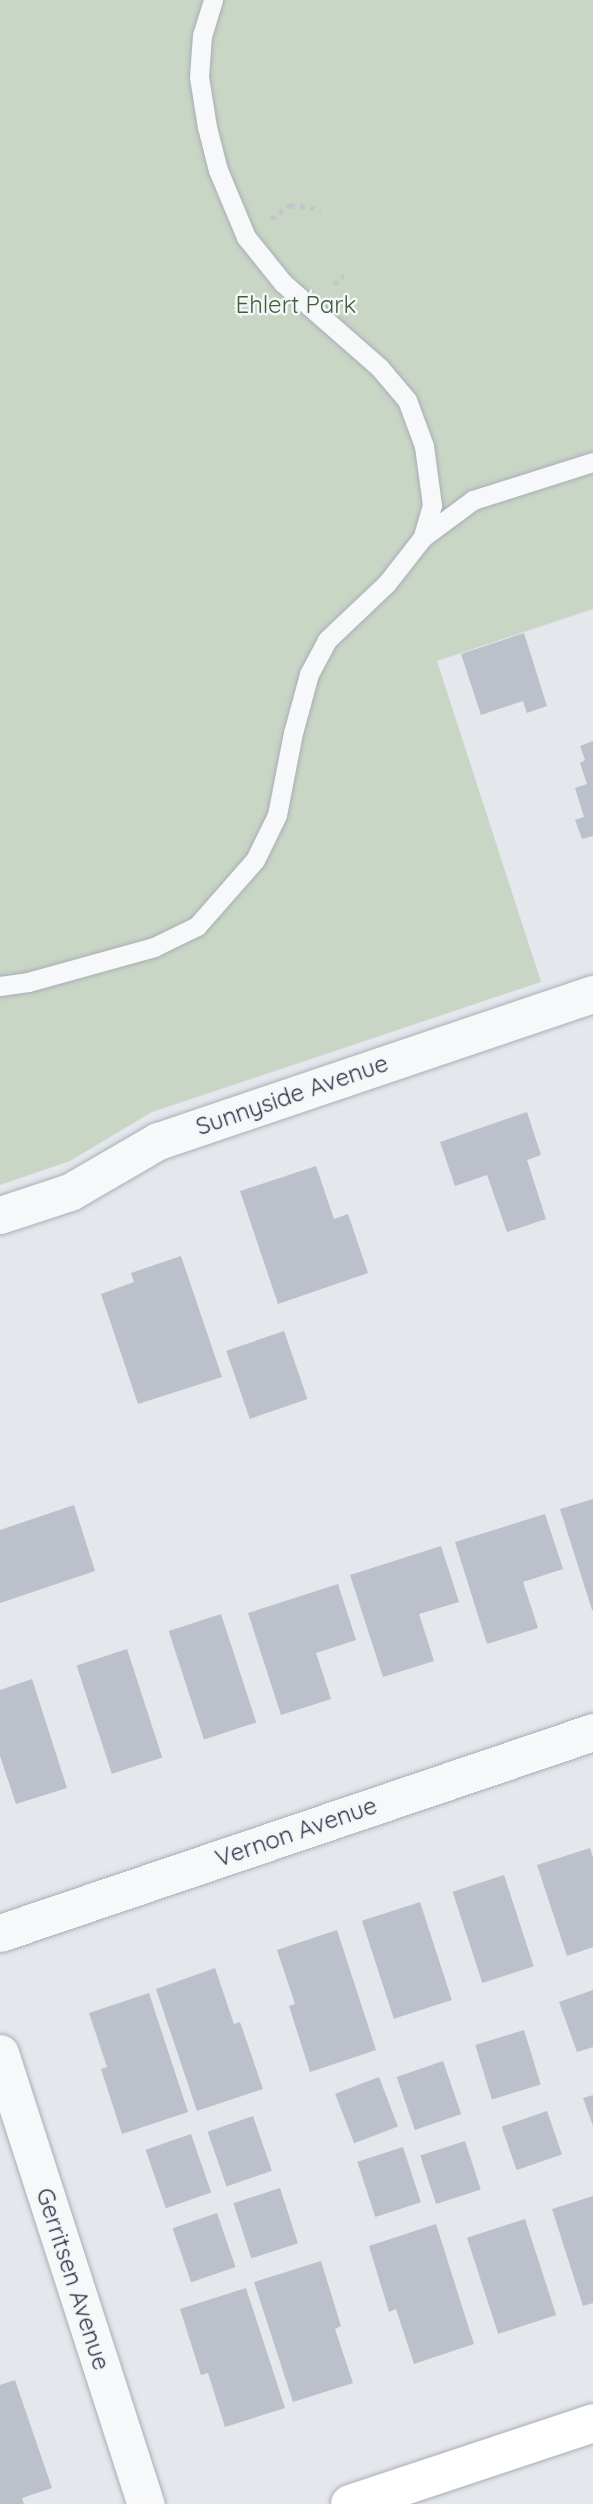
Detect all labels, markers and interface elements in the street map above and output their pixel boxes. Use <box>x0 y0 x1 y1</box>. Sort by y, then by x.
park label: Ehlert Park <box>236 291 356 319</box>
street label: Sunnyside Avenue <box>192 1049 392 1141</box>
street label: Vernon Avenue <box>211 1791 381 1873</box>
street label: Gerritsen Avenue <box>30 2184 116 2374</box>

